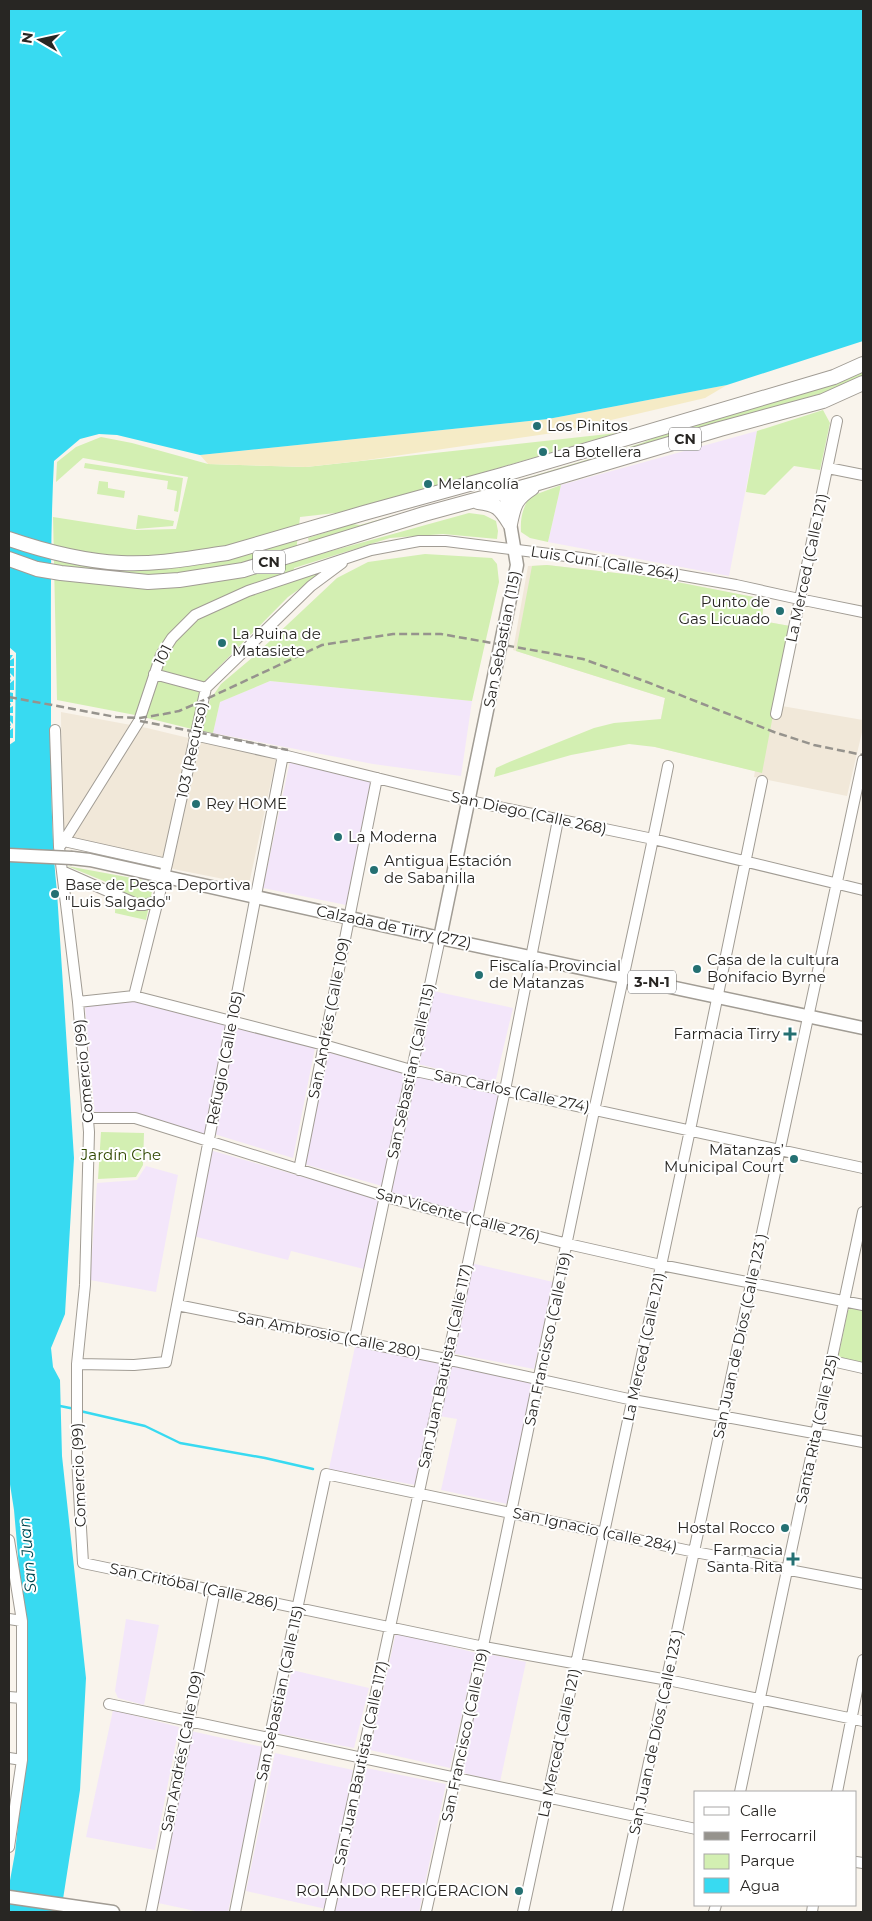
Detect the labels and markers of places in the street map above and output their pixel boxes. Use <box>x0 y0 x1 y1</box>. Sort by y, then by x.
place label: Los Pinitos <box>547 416 628 435</box>
marker: Los Pinitos <box>531 420 543 432</box>
place label: La Botellera <box>553 442 642 461</box>
marker: La Botellera <box>537 446 549 458</box>
place label: Melancolía <box>438 474 519 493</box>
marker: Melancolía <box>422 478 434 490</box>
place label: Punto de Gas Licuado <box>678 592 770 628</box>
marker: Punto de Gas Licuado <box>774 605 786 617</box>
place label: La Ruina de Matasiete <box>232 624 321 660</box>
marker: La Ruina de Matasiete <box>216 637 228 649</box>
place label: Rey HOME <box>206 794 287 813</box>
marker: Rey HOME <box>190 798 202 810</box>
place label: La Moderna <box>348 827 437 846</box>
marker: La Moderna <box>332 831 344 843</box>
place label: Antigua Estación de Sabanilla <box>384 851 512 887</box>
marker: Antigua Estación de Sabanilla <box>368 864 380 876</box>
place label: Base de Pesca Deportiva "Luis Salgado" <box>65 875 251 911</box>
marker: Base de Pesca Deportiva "Luis Salgado" <box>49 888 61 900</box>
place label: Casa de la cultura Bonifacio Byrne <box>707 950 839 986</box>
place label: Fiscalía Provincial de Matanzas <box>489 956 621 992</box>
marker: Casa de la cultura Bonifacio Byrne <box>691 963 703 975</box>
marker: Fiscalía Provincial de Matanzas <box>473 969 485 981</box>
place label: Farmacia Tirry <box>674 1024 781 1043</box>
marker: Farmacia Tirry <box>784 1028 796 1040</box>
place label: Matanzas’ Municipal Court <box>664 1140 784 1176</box>
marker: Matanzas’ Municipal Court <box>788 1153 800 1165</box>
place label: Hostal Rocco <box>677 1518 775 1537</box>
marker: Hostal Rocco <box>779 1522 791 1534</box>
place label: Farmacia Santa Rita <box>707 1540 783 1576</box>
marker: Farmacia Santa Rita <box>787 1553 799 1565</box>
place label: ROLANDO REFRIGERACION <box>296 1881 509 1900</box>
marker: ROLANDO REFRIGERACION <box>513 1885 525 1897</box>

